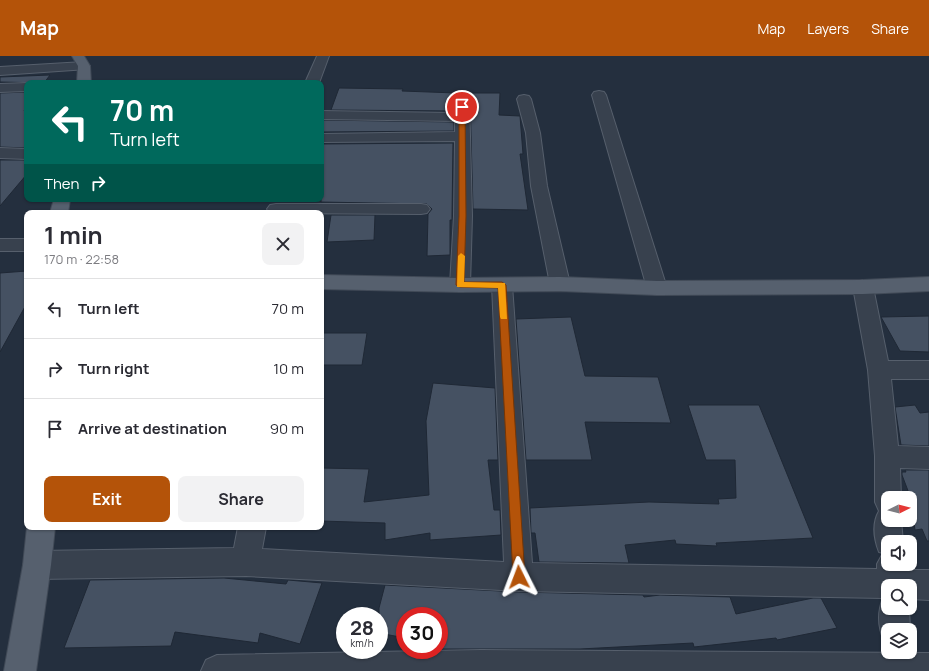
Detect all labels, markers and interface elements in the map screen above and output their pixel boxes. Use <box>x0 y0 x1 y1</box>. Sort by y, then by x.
text: Map <box>20 15 59 41</box>
text: Map <box>757 19 785 38</box>
text: Layers <box>807 19 849 38</box>
text: Share <box>871 19 909 38</box>
pin <box>445 90 479 124</box>
text: 70 m <box>110 91 174 129</box>
icon: left <box>44 96 96 148</box>
icon: arrive <box>451 96 473 118</box>
text: Turn left <box>110 127 180 151</box>
icon: right <box>87 172 109 194</box>
text: Then <box>44 173 79 194</box>
text: 1 min <box>44 218 103 251</box>
button: close <box>262 223 304 265</box>
text: 170 m · 22:58 <box>44 250 119 268</box>
icon: left <box>44 298 66 320</box>
text: Turn left <box>78 298 140 319</box>
text: 70 m <box>272 298 304 319</box>
icon: right <box>44 358 66 380</box>
text: Turn right <box>78 358 149 379</box>
text: 10 m <box>273 358 304 379</box>
icon: arrive <box>44 418 66 440</box>
text: Arrive at destination <box>78 418 227 439</box>
text: 90 m <box>270 418 304 439</box>
button: Exit <box>44 476 170 522</box>
button: Share <box>178 476 304 522</box>
north arrow <box>881 491 917 527</box>
map controls <box>881 491 917 659</box>
button: sound <box>881 535 917 571</box>
position arrow <box>498 556 540 598</box>
button: search <box>881 579 917 615</box>
speed limit sign: 30 <box>396 607 448 659</box>
text: 28 <box>350 614 374 641</box>
button: layers <box>881 623 917 659</box>
text: km/h <box>350 636 374 650</box>

